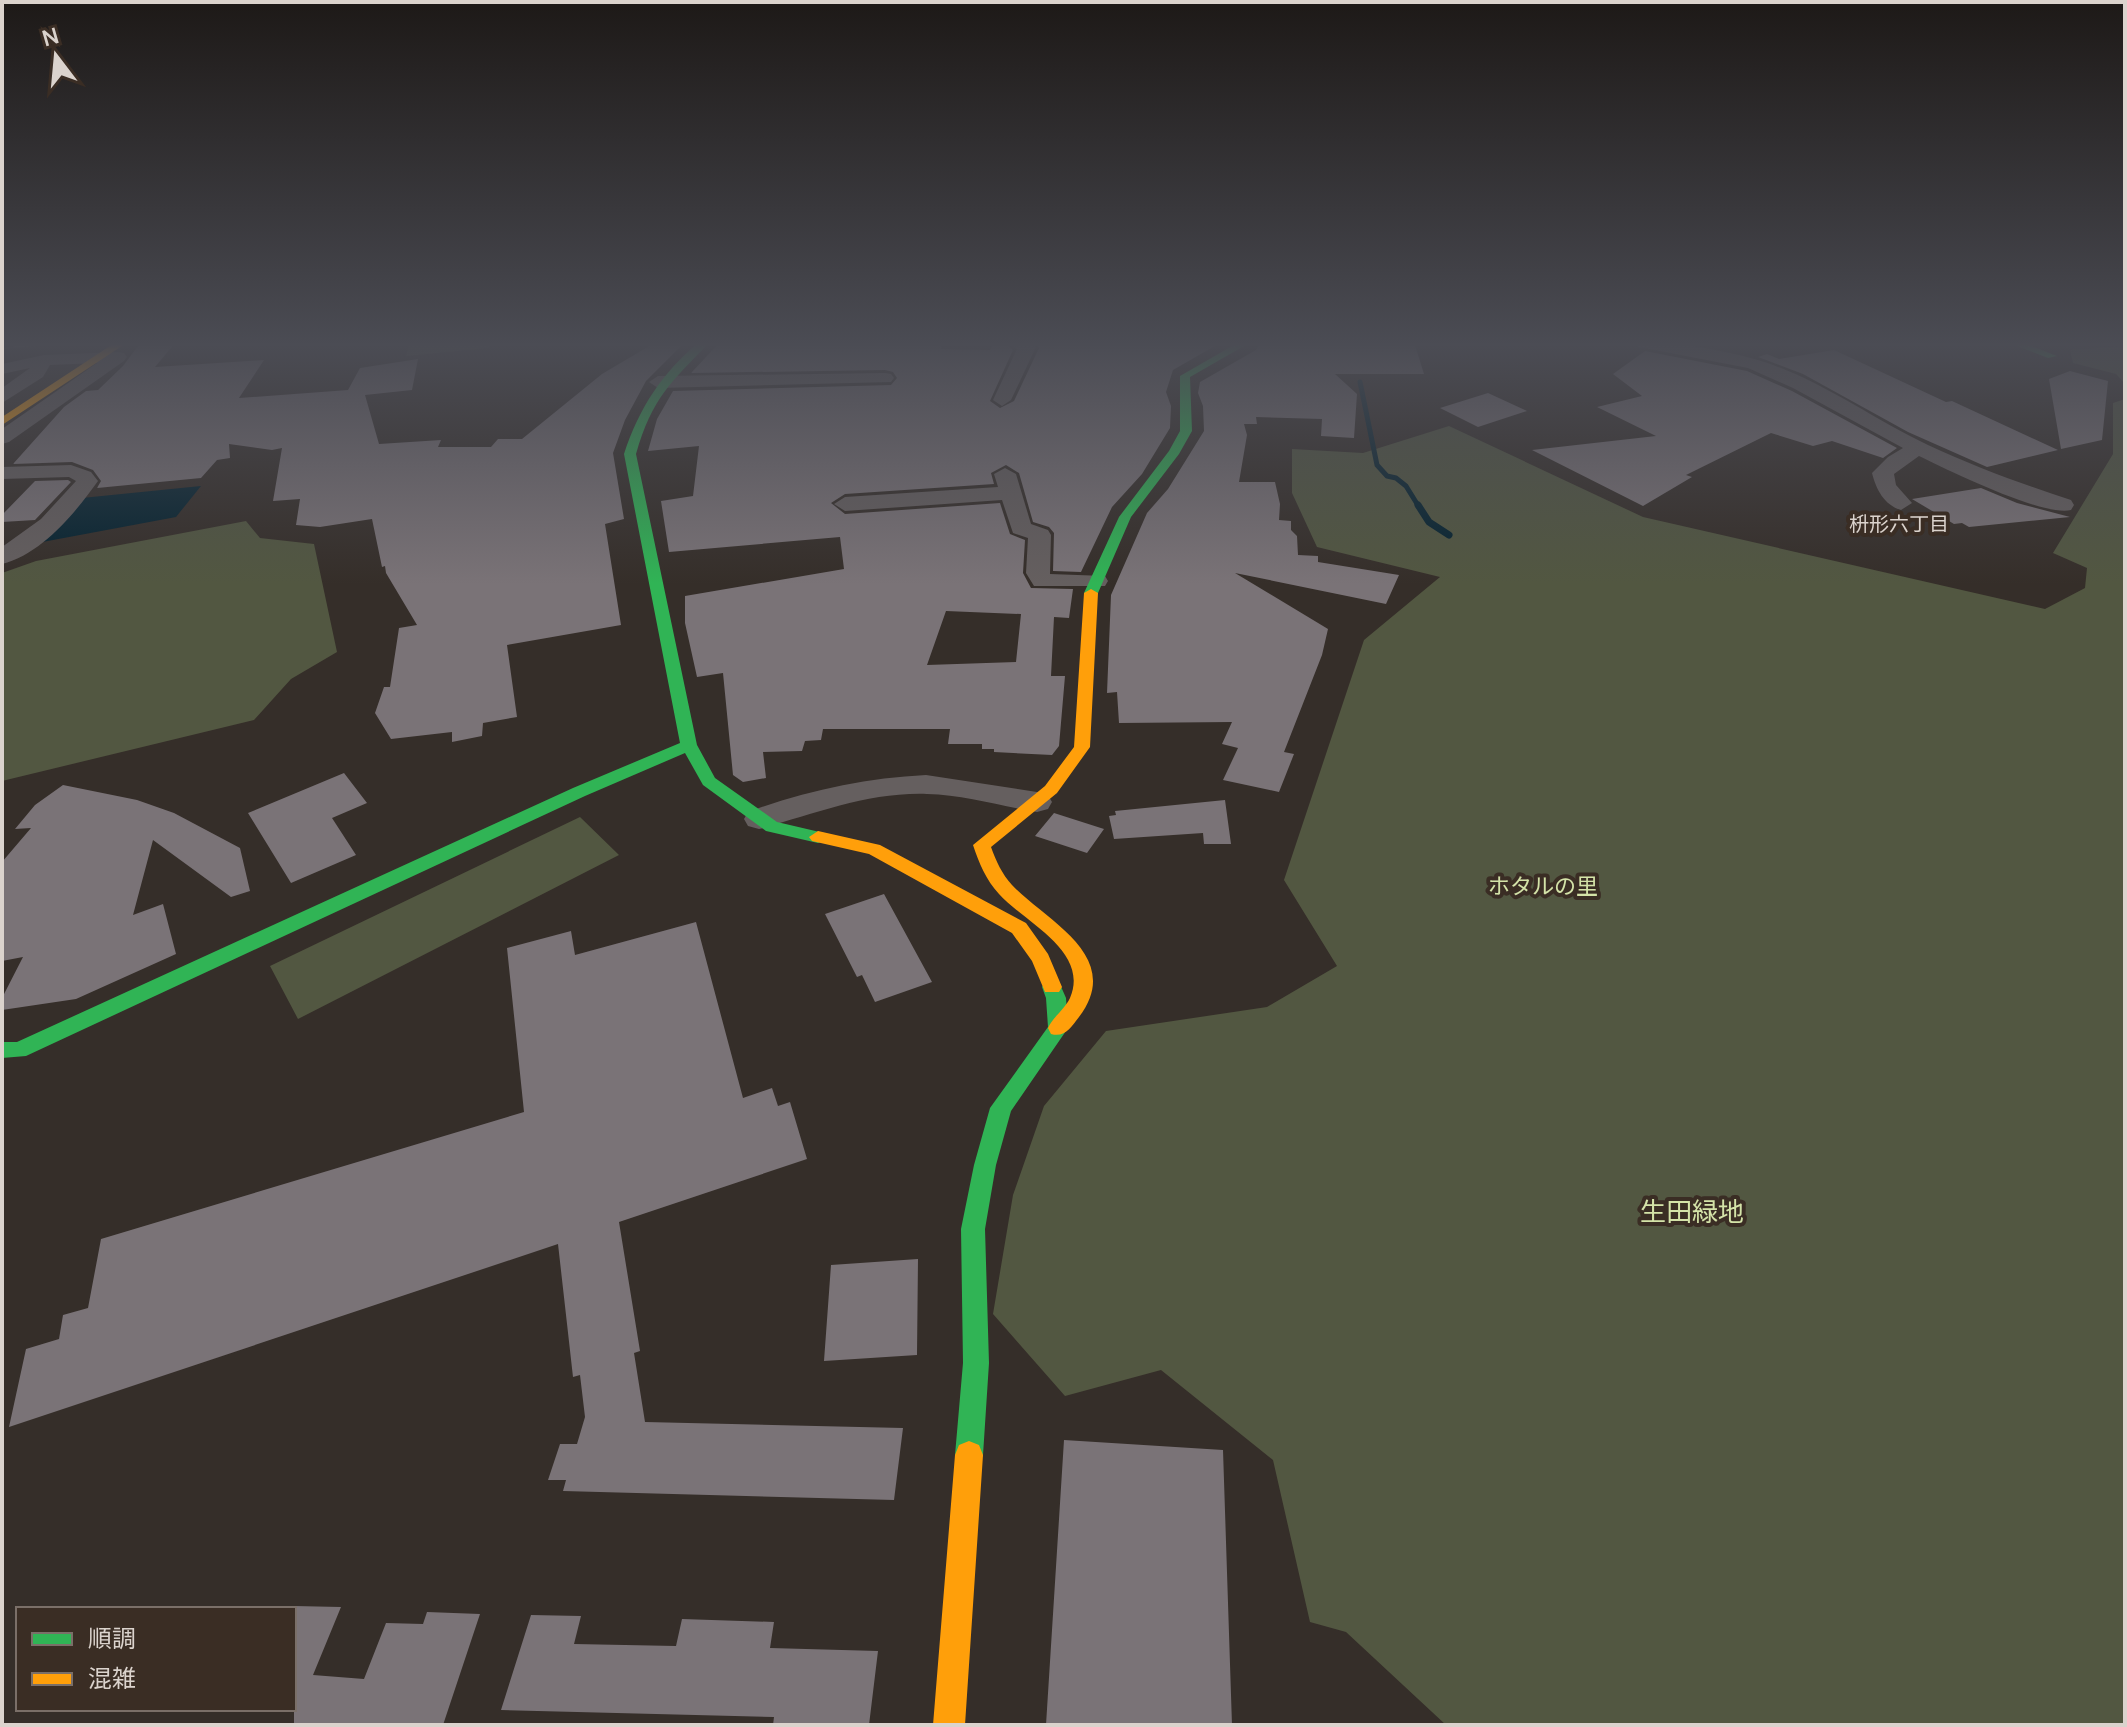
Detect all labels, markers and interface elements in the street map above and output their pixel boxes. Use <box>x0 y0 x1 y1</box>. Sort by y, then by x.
north arrow <box>16 16 96 96</box>
text: N <box>39 20 62 53</box>
district label: 枡形六丁目 <box>1849 510 1949 537</box>
park label: ホタルの里 <box>1488 871 1598 901</box>
park label: 生田緑地 <box>1640 1193 1744 1229</box>
legend <box>16 1607 296 1711</box>
text: 順調 <box>88 1621 136 1654</box>
text: 混雑 <box>88 1661 136 1694</box>

